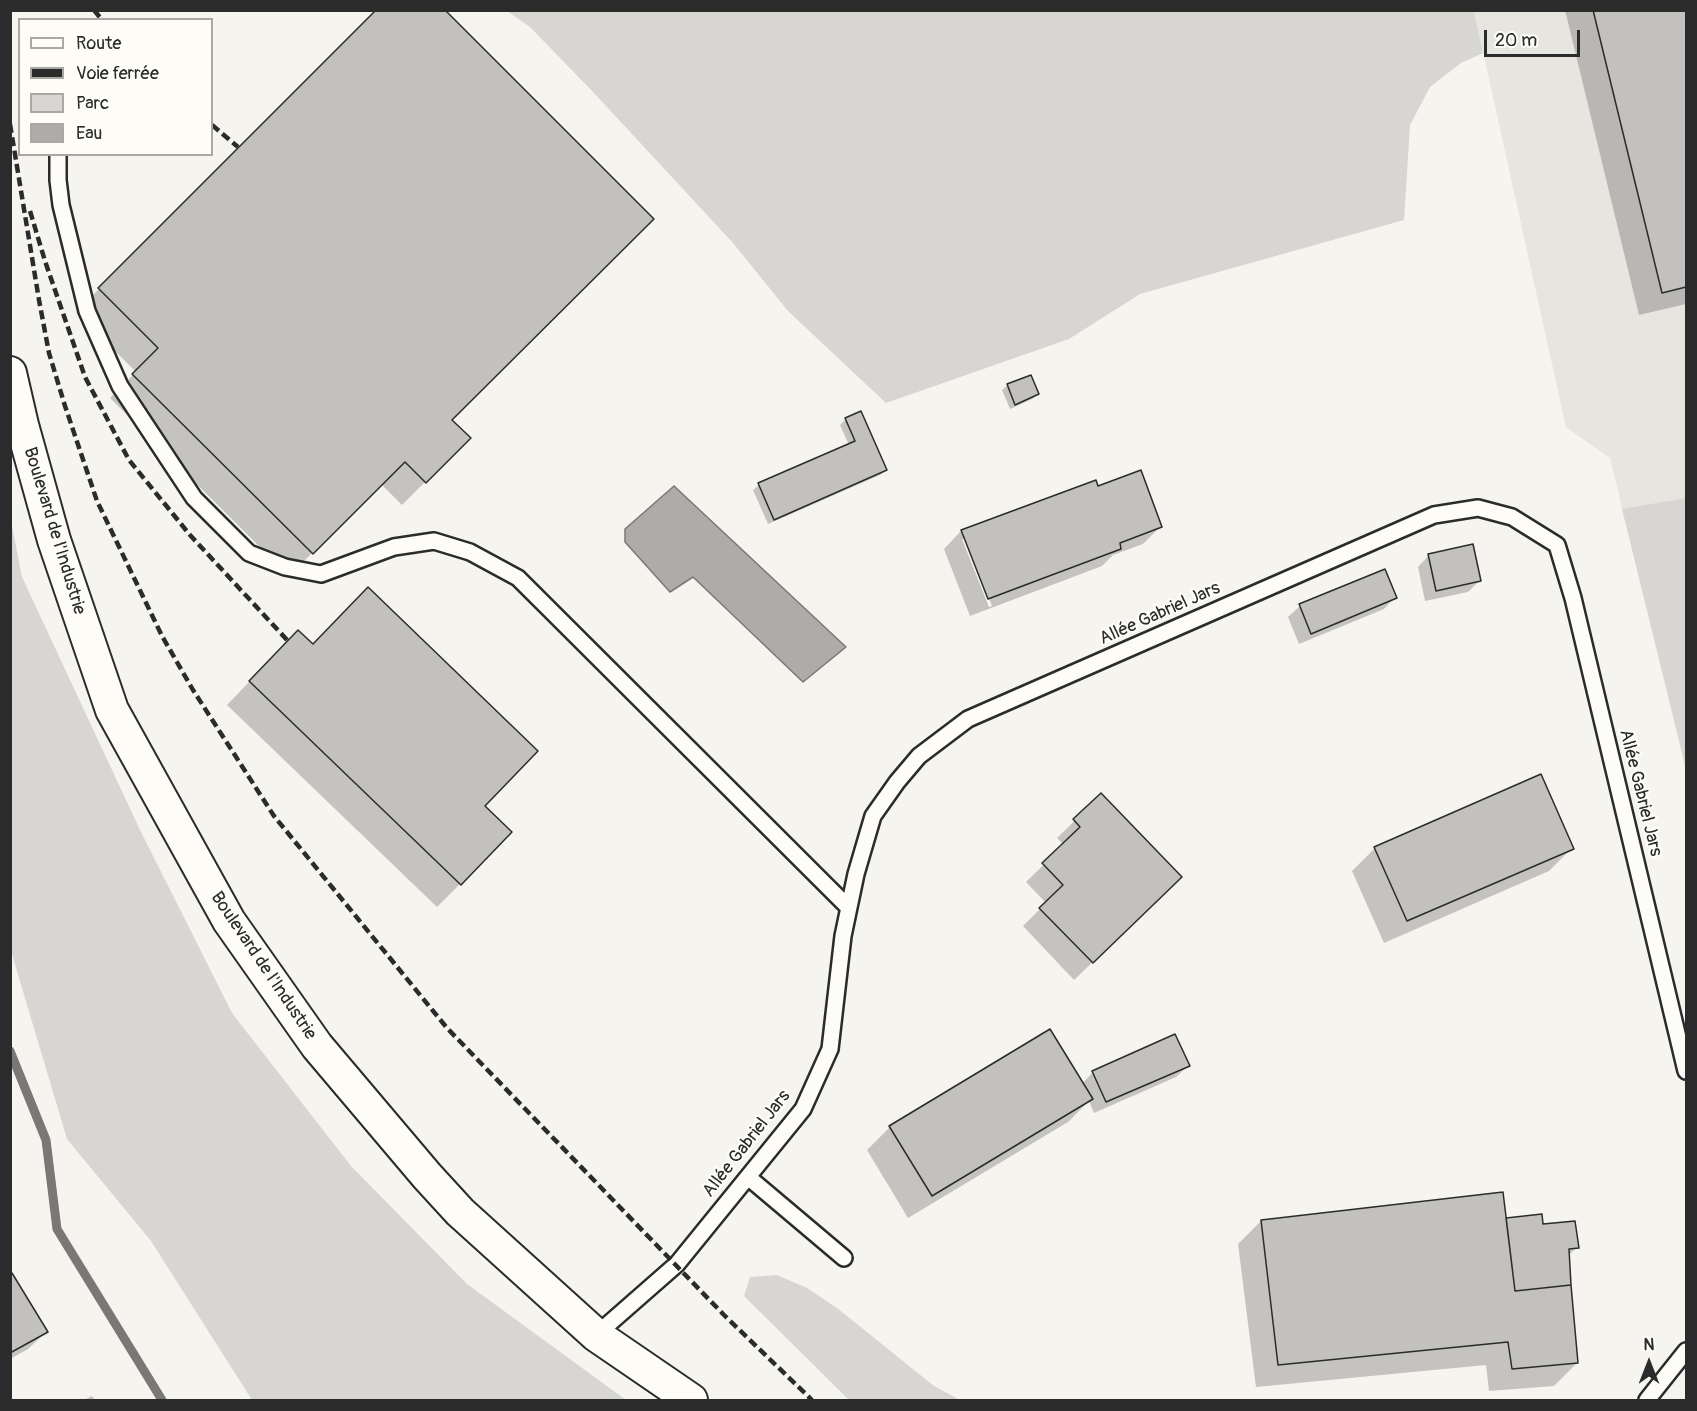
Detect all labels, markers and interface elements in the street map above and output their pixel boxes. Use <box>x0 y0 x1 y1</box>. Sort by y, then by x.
legend <box>18 18 213 156</box>
scale bar <box>1487 18 1583 56</box>
text: 20 m <box>1495 29 1537 52</box>
text: Route <box>76 32 121 55</box>
text: Voie ferrée <box>76 62 159 85</box>
text: Parc <box>76 92 109 115</box>
text: Eau <box>76 122 102 145</box>
street label: Boulevard de l'Industrie <box>18 445 90 617</box>
street label: Allée Gabriel Jars <box>1096 578 1224 650</box>
street label: Allée Gabriel Jars <box>1614 727 1666 859</box>
street label: Boulevard de l'Industrie <box>205 888 321 1044</box>
street label: Allée Gabriel Jars <box>699 1086 795 1202</box>
north arrow <box>1619 1333 1679 1393</box>
text: N <box>1644 1335 1654 1355</box>

